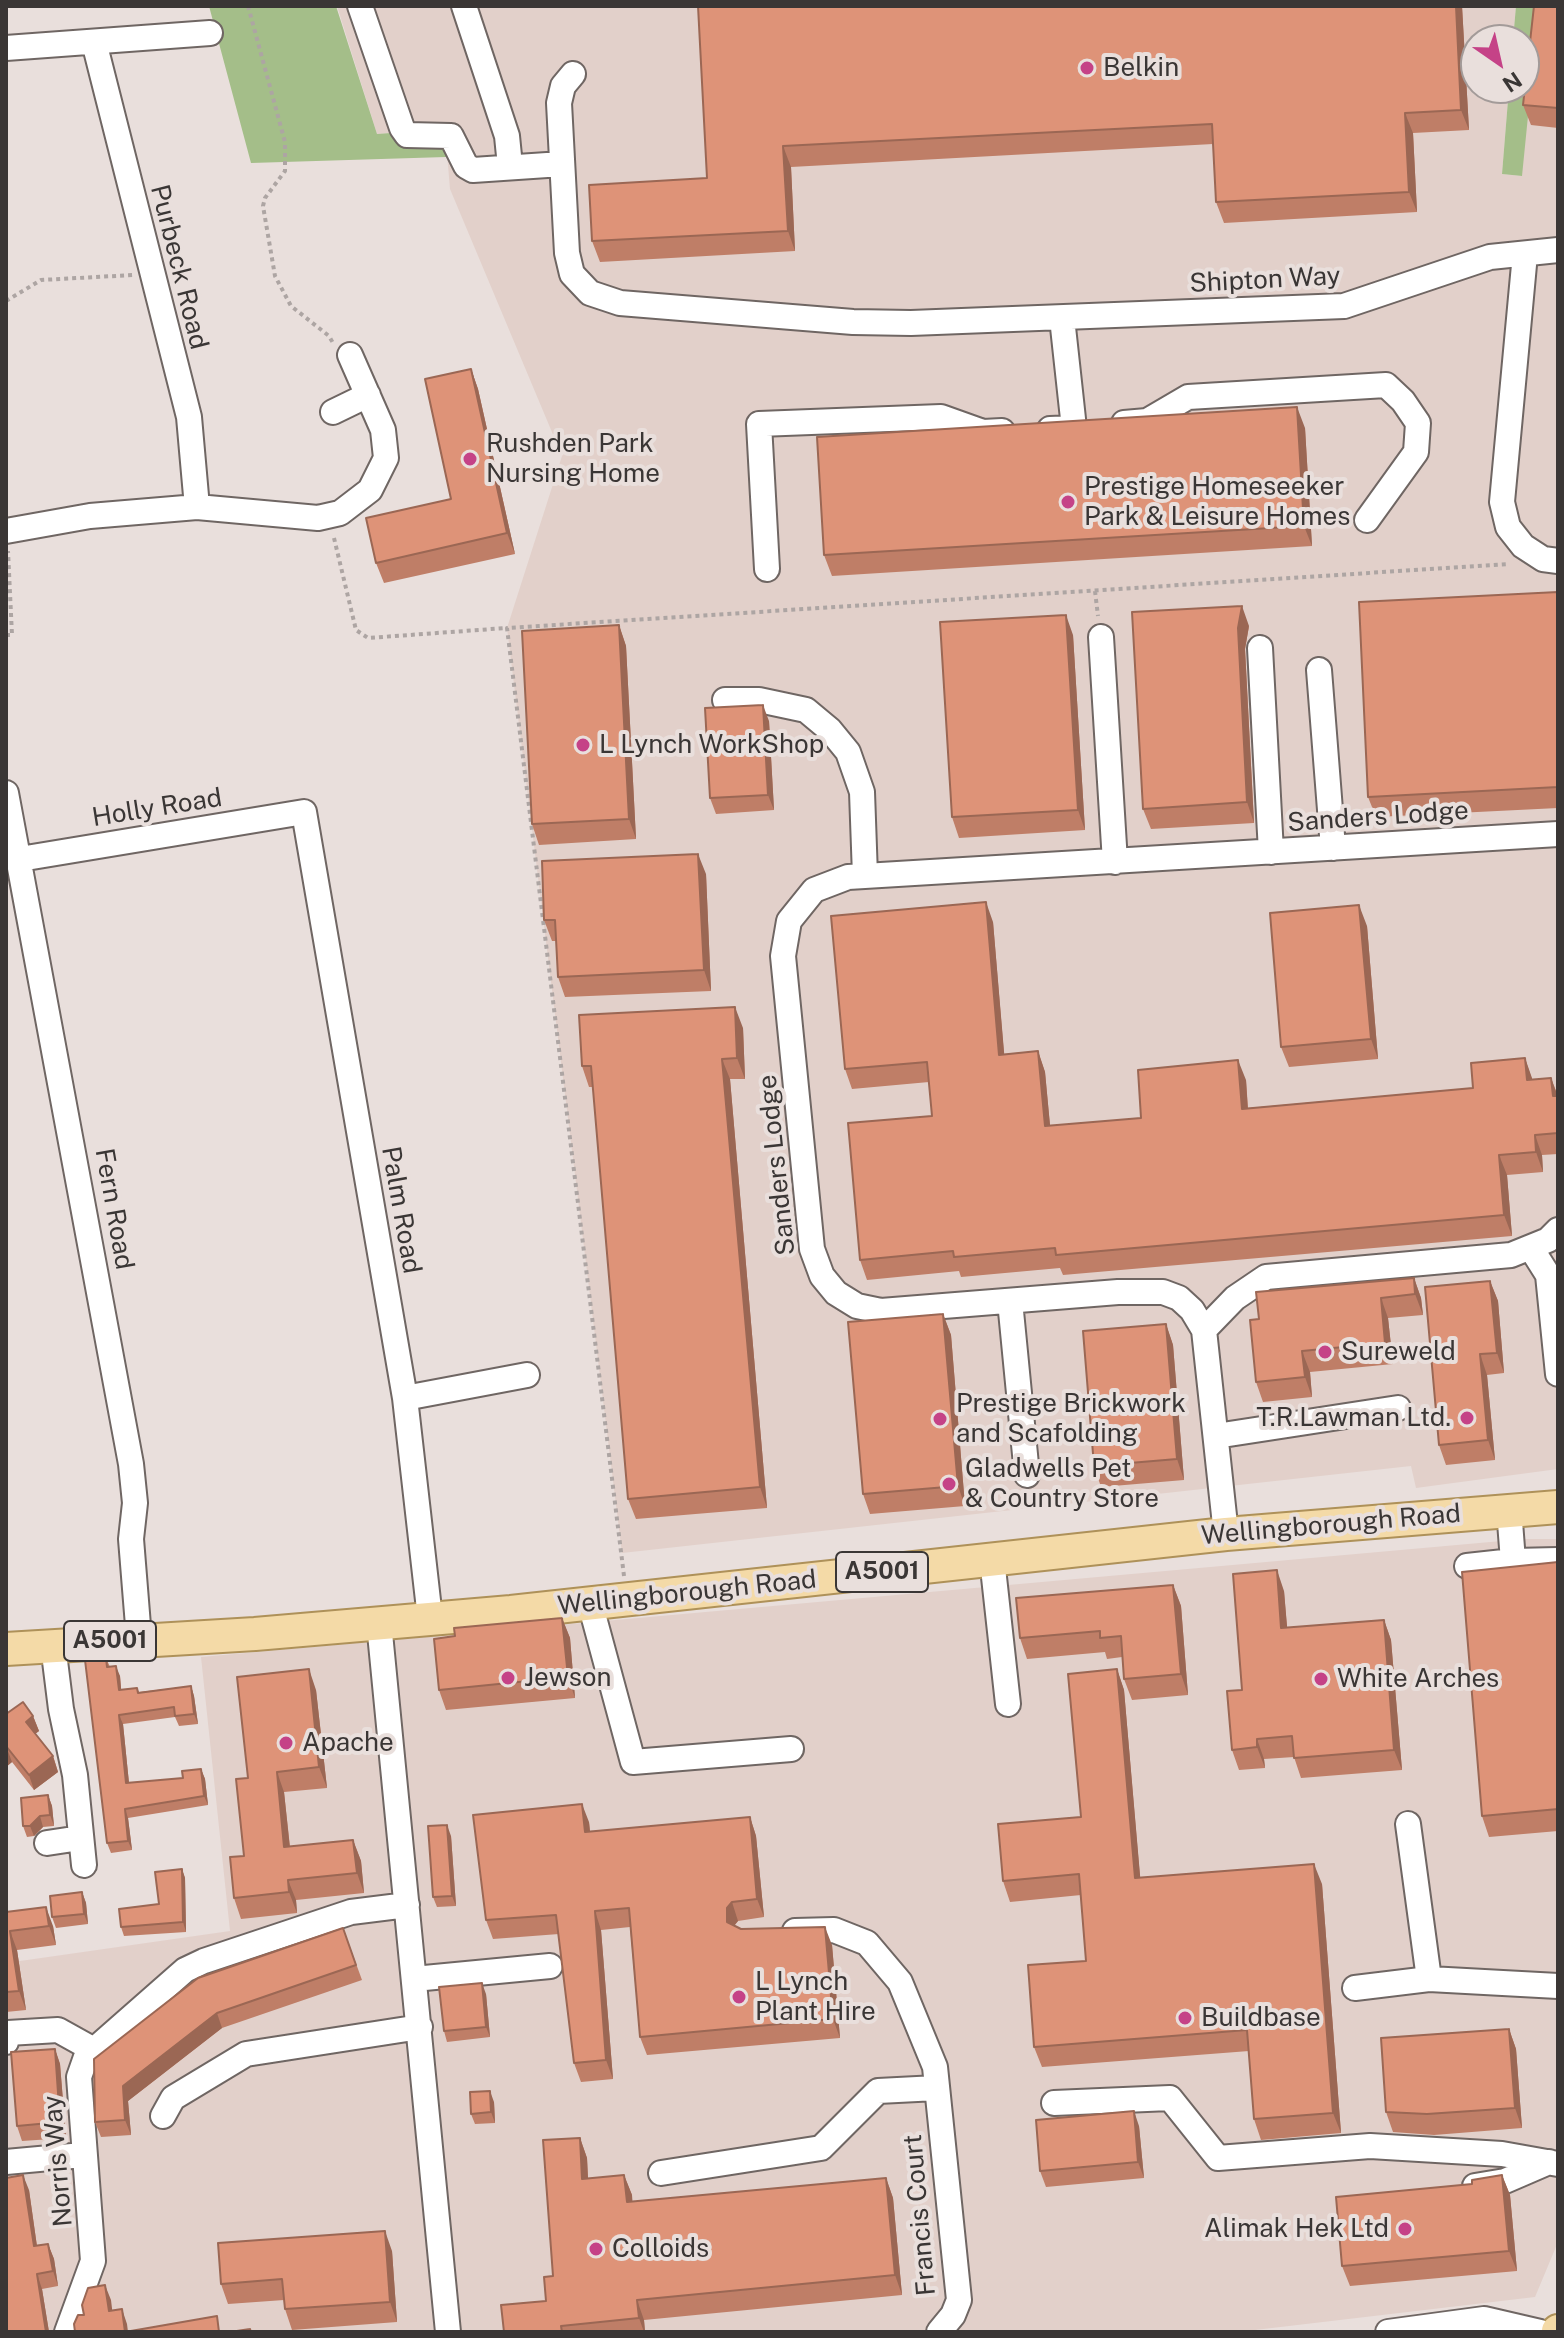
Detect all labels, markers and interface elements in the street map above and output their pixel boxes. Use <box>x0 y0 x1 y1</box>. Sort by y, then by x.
north arrow <box>1460 24 1540 104</box>
place label: Belkin <box>1103 52 1179 84</box>
marker: Belkin <box>1078 59 1096 77</box>
text: N <box>1498 67 1527 98</box>
street label: Purbeck Road <box>143 181 215 353</box>
street label: Shipton Way <box>1189 260 1341 300</box>
place label: Rushden Park Nursing Home <box>486 428 660 490</box>
marker: Rushden Park Nursing Home <box>461 450 479 468</box>
place label: Prestige Homeseeker Park & Leisure Homes <box>1084 471 1350 532</box>
marker: Prestige Homeseeker Park & Leisure Homes <box>1059 493 1077 511</box>
place label: L Lynch WorkShop <box>599 729 824 761</box>
marker: L Lynch WorkShop <box>574 736 592 754</box>
street label: Holly Road <box>90 782 224 834</box>
street label: Sanders Lodge <box>1286 795 1470 839</box>
street label: Sanders Lodge <box>752 1073 802 1257</box>
street label: Palm Road <box>374 1144 428 1276</box>
street label: Fern Road <box>88 1146 140 1272</box>
place label: Sureweld <box>1341 1336 1456 1368</box>
marker: Sureweld <box>1316 1343 1334 1361</box>
place label: Prestige Brickwork and Scafolding <box>956 1388 1186 1450</box>
place label: T.R.Lawman Ltd. <box>1256 1402 1451 1434</box>
marker: T.R.Lawman Ltd. <box>1458 1409 1476 1427</box>
marker: Prestige Brickwork and Scafolding <box>931 1410 949 1428</box>
place label: Gladwells Pet & Country Store <box>965 1453 1159 1514</box>
marker: Gladwells Pet & Country Store <box>940 1475 958 1493</box>
street label: Wellingborough Road <box>1200 1498 1462 1552</box>
road number: A5001 <box>836 1552 928 1592</box>
street label: Wellingborough Road <box>556 1564 818 1622</box>
road number: A5001 <box>64 1621 156 1661</box>
place label: Jewson <box>524 1662 612 1694</box>
place label: White Arches <box>1337 1663 1499 1695</box>
marker: Jewson <box>499 1669 517 1687</box>
marker: White Arches <box>1312 1670 1330 1688</box>
place label: Apache <box>302 1727 394 1759</box>
marker: Apache <box>277 1734 295 1752</box>
place label: L Lynch Plant Hire <box>755 1966 876 2028</box>
marker: L Lynch Plant Hire <box>730 1988 748 2006</box>
place label: Buildbase <box>1201 2002 1321 2034</box>
marker: Buildbase <box>1176 2009 1194 2027</box>
street label: Norris Way <box>37 2094 79 2228</box>
street label: Francis Court <box>897 2133 943 2297</box>
place label: Alimak Hek Ltd <box>1204 2213 1389 2245</box>
marker: Alimak Hek Ltd <box>1396 2220 1414 2238</box>
place label: Colloids <box>612 2233 709 2265</box>
marker: Colloids <box>587 2240 605 2258</box>

